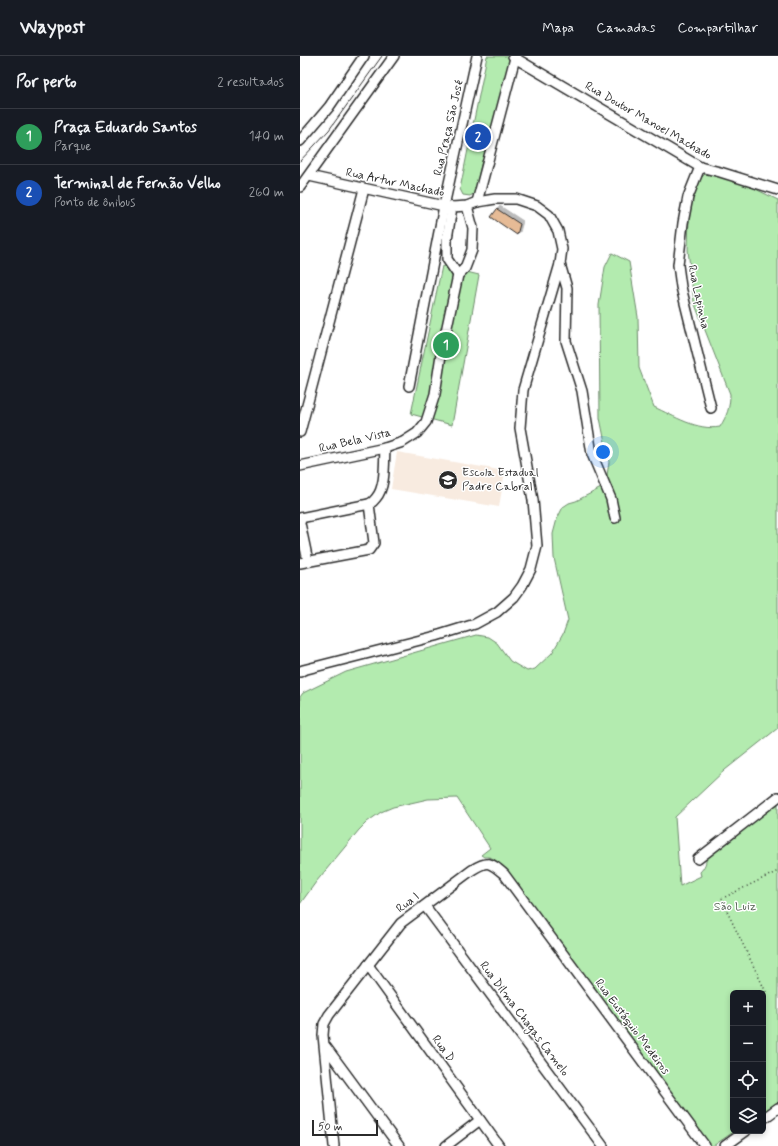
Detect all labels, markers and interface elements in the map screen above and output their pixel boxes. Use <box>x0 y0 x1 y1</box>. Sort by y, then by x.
text: Waypost <box>20 15 85 40</box>
text: Mapa <box>542 19 574 37</box>
text: Camadas <box>596 19 655 37</box>
text: Compartilhar <box>677 19 758 37</box>
text: Por perto <box>16 71 77 93</box>
text: 2 resultados <box>217 74 284 91</box>
street label: Rua Praça São José <box>430 78 468 178</box>
street label: Rua Doutor Manoel Machado <box>582 78 714 164</box>
text: Praça Eduardo Santos <box>54 118 197 138</box>
pin: 2 <box>465 122 491 152</box>
text: 1 <box>26 128 32 145</box>
text: 140 m <box>249 128 284 145</box>
text: Parque <box>54 138 91 155</box>
street label: Rua Artur Machado <box>344 165 446 201</box>
text: Terminal de Fernão Velho <box>54 174 221 194</box>
text: 2 <box>26 184 32 201</box>
text: 260 m <box>249 184 284 201</box>
text: Ponto de ônibus <box>54 194 135 211</box>
street label: Rua Lapinha <box>683 263 713 331</box>
pin: 1 <box>433 330 459 360</box>
street label: Rua Bela Vista <box>318 425 392 457</box>
your location <box>593 442 613 462</box>
place label: Escola Estadual Padre Cabral <box>462 465 539 495</box>
school or university icon: Escola Estadual Padre Cabral <box>437 469 459 491</box>
street label: Rua I <box>393 889 423 917</box>
park label: São Luiz <box>714 899 757 915</box>
street label: Rua Dilma Chagas Camelo <box>476 958 573 1080</box>
street label: Rua Eustáquio Medeiros <box>591 976 674 1079</box>
map controls <box>730 990 766 1134</box>
button: + <box>730 990 766 1026</box>
button: − <box>730 1026 766 1062</box>
street label: Rua D <box>428 1032 458 1066</box>
button: locate <box>730 1062 766 1098</box>
button: layers <box>730 1098 766 1134</box>
scale bar <box>312 1118 378 1137</box>
text: 50 m <box>318 1120 343 1134</box>

